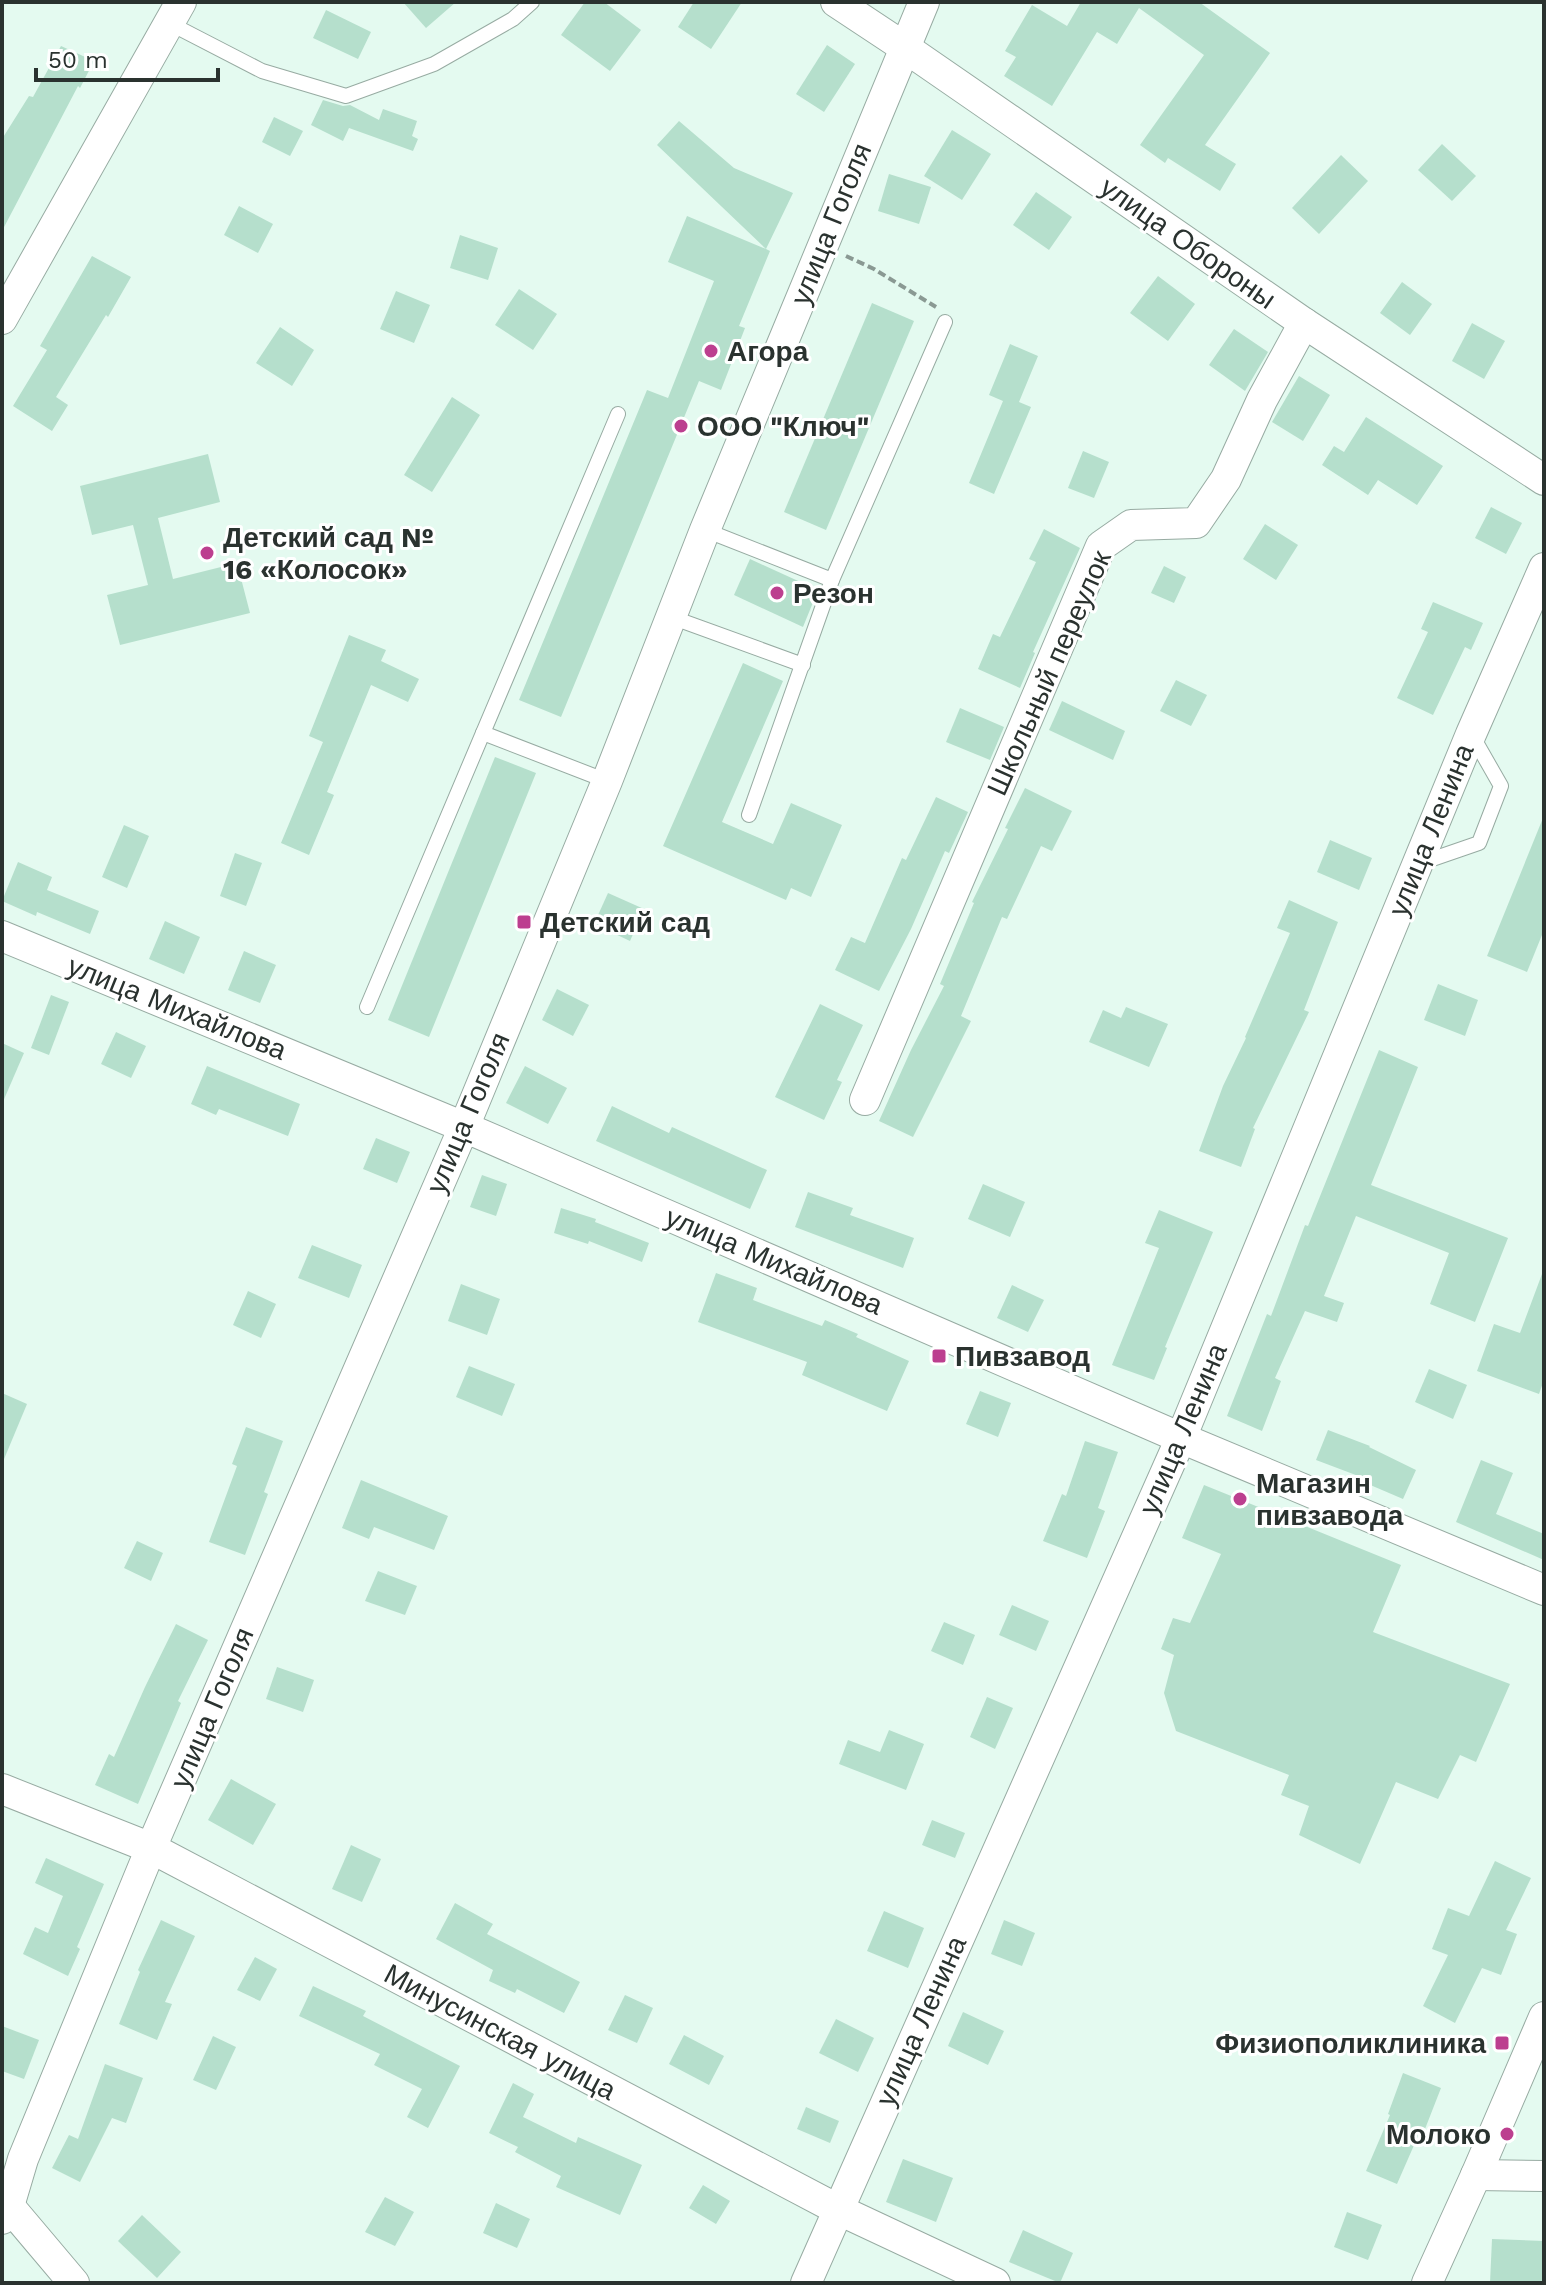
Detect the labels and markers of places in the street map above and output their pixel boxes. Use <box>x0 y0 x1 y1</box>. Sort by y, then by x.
place label: Агора <box>727 335 809 368</box>
marker: Агора <box>702 342 720 360</box>
place label: ООО "Ключ" <box>697 410 869 443</box>
marker: ООО "Ключ" <box>672 417 690 435</box>
place label: Детский сад № 16 «Колосок» <box>223 521 434 586</box>
marker: Детский сад № 16 «Колосок» <box>198 544 216 562</box>
place label: Резон <box>793 577 874 610</box>
marker: Резон <box>768 584 786 602</box>
place label: Детский сад <box>540 906 710 939</box>
marker: Детский сад <box>515 913 533 931</box>
place label: Пивзавод <box>955 1340 1090 1373</box>
marker: Пивзавод <box>930 1347 948 1365</box>
place label: Магазин пивзавода <box>1256 1467 1404 1532</box>
marker: Магазин пивзавода <box>1231 1490 1249 1508</box>
place label: Физиополиклиника <box>1215 2027 1486 2060</box>
marker: Физиополиклиника <box>1493 2034 1511 2052</box>
place label: Молоко <box>1386 2118 1491 2151</box>
marker: Молоко <box>1498 2125 1516 2143</box>

